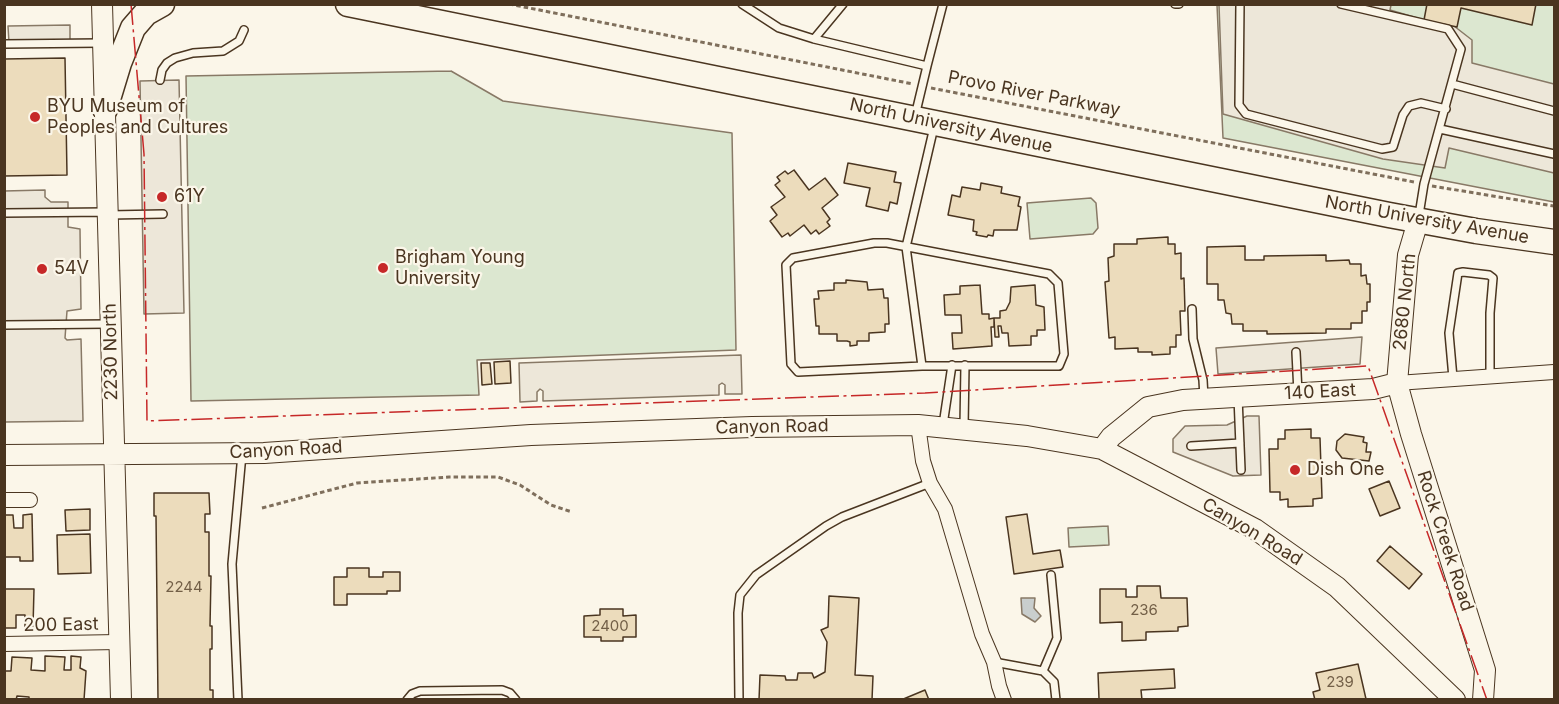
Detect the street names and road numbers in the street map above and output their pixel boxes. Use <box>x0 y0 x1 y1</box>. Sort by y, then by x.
street label: Provo River Parkway <box>946 67 1122 121</box>
street label: North University Avenue <box>848 94 1054 158</box>
street label: North University Avenue <box>1323 191 1531 249</box>
street label: 2680 North <box>1389 252 1421 352</box>
street label: 2230 North <box>99 303 123 401</box>
street label: 140 East <box>1284 379 1356 405</box>
street label: Canyon Road <box>715 415 829 439</box>
street label: Canyon Road <box>229 436 343 464</box>
street label: Rock Creek Road <box>1412 468 1478 614</box>
street label: Canyon Road <box>1198 494 1306 570</box>
street label: 200 East <box>23 614 99 636</box>

